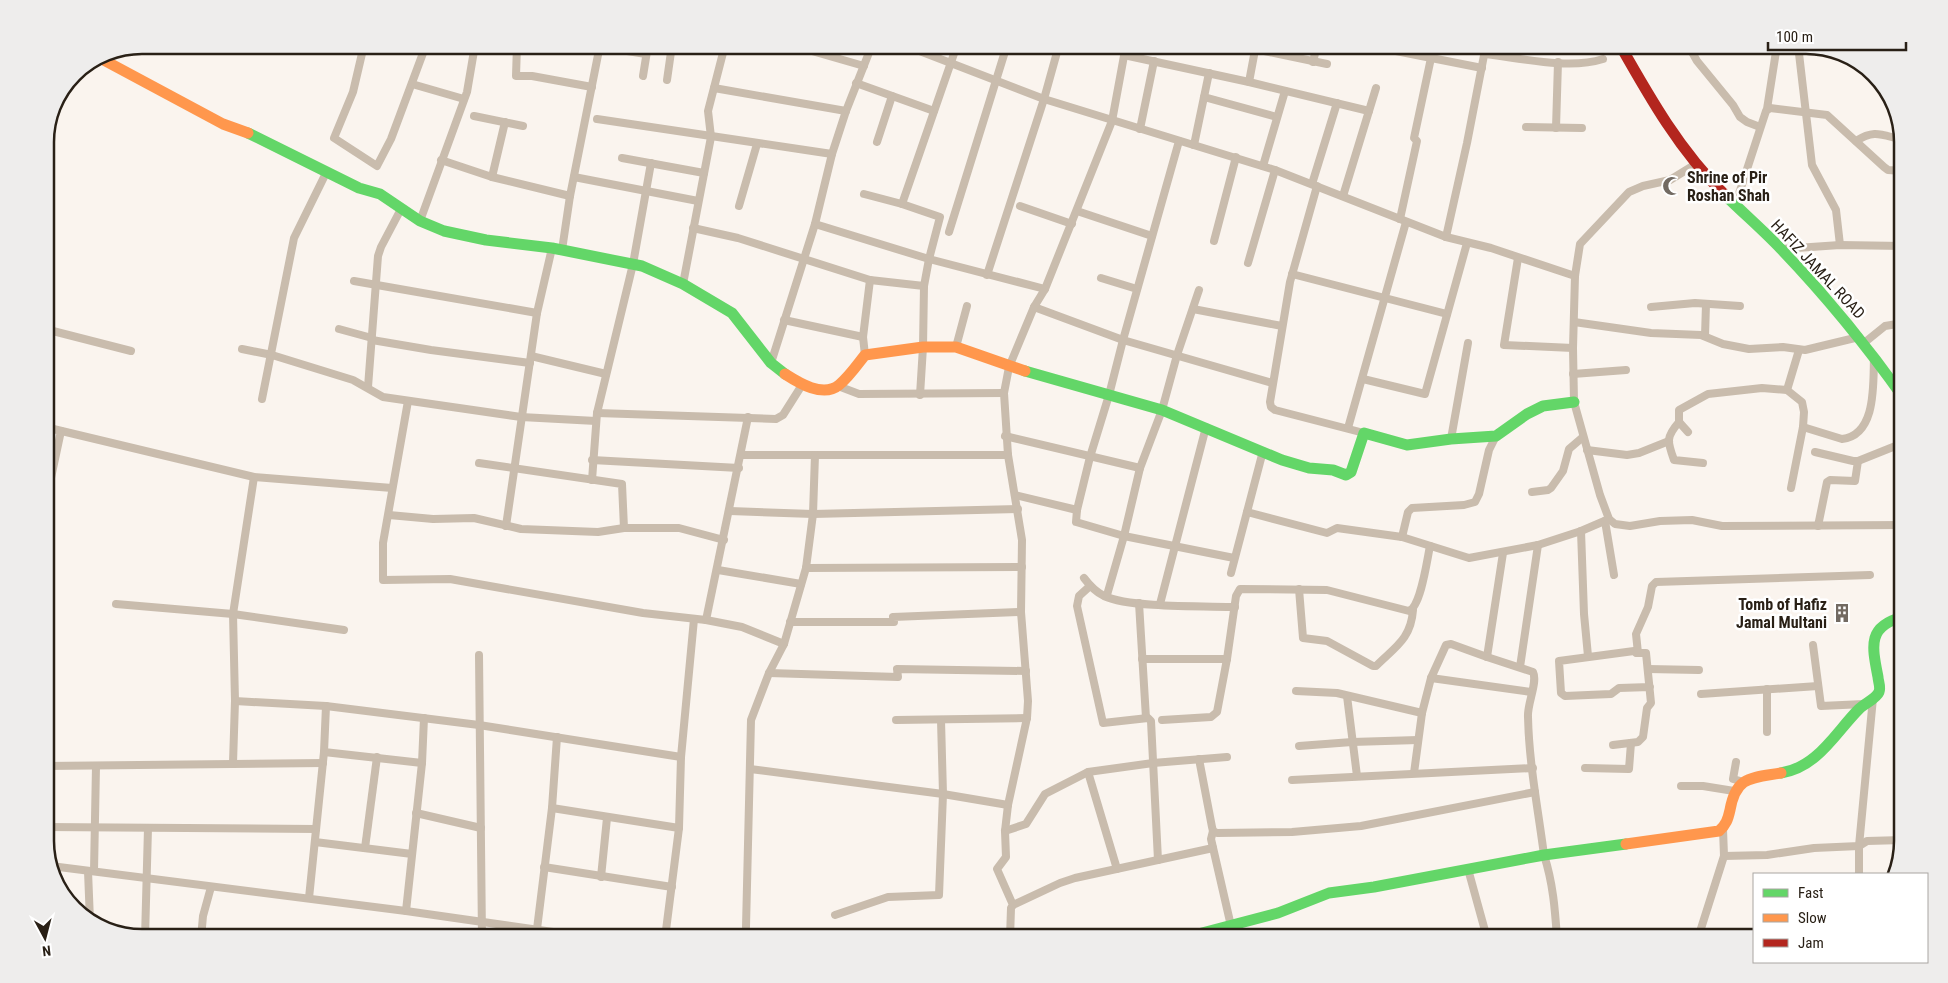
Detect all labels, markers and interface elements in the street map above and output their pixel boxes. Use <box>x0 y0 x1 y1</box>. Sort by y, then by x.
scale bar <box>1768 20 1906 52</box>
text: 100 m <box>1776 28 1813 46</box>
place label: Shrine of Pir Roshan Shah <box>1687 168 1770 205</box>
mosque icon: Shrine of Pir Roshan Shah <box>1661 175 1683 197</box>
street label: HAFIZ JAMAL ROAD <box>1767 215 1869 323</box>
place label: Tomb of Hafiz Jamal Multani <box>1736 595 1827 632</box>
building icon: Tomb of Hafiz Jamal Multani <box>1831 602 1853 624</box>
legend <box>1753 873 1928 963</box>
text: Fast <box>1798 884 1823 902</box>
text: Slow <box>1798 909 1827 927</box>
north arrow <box>20 913 70 963</box>
text: Jam <box>1798 934 1824 952</box>
text: N <box>41 942 52 959</box>

